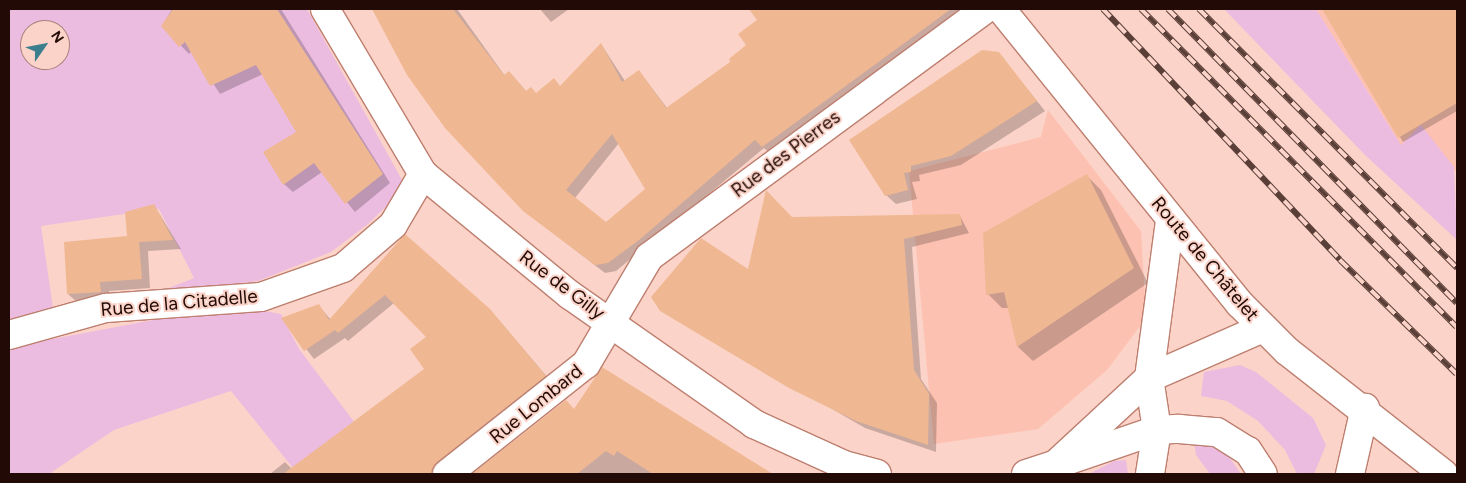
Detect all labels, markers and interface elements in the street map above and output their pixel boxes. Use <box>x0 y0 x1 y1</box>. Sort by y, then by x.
north arrow <box>20 20 70 70</box>
text: N <box>47 28 67 46</box>
street label: Rue des Pierres <box>727 106 845 202</box>
street label: Route de Châtelet <box>1146 192 1264 326</box>
street label: Rue de Gilly <box>515 246 609 324</box>
street label: Rue de la Citadelle <box>100 285 258 321</box>
street label: Rue Lombard <box>485 360 587 448</box>

